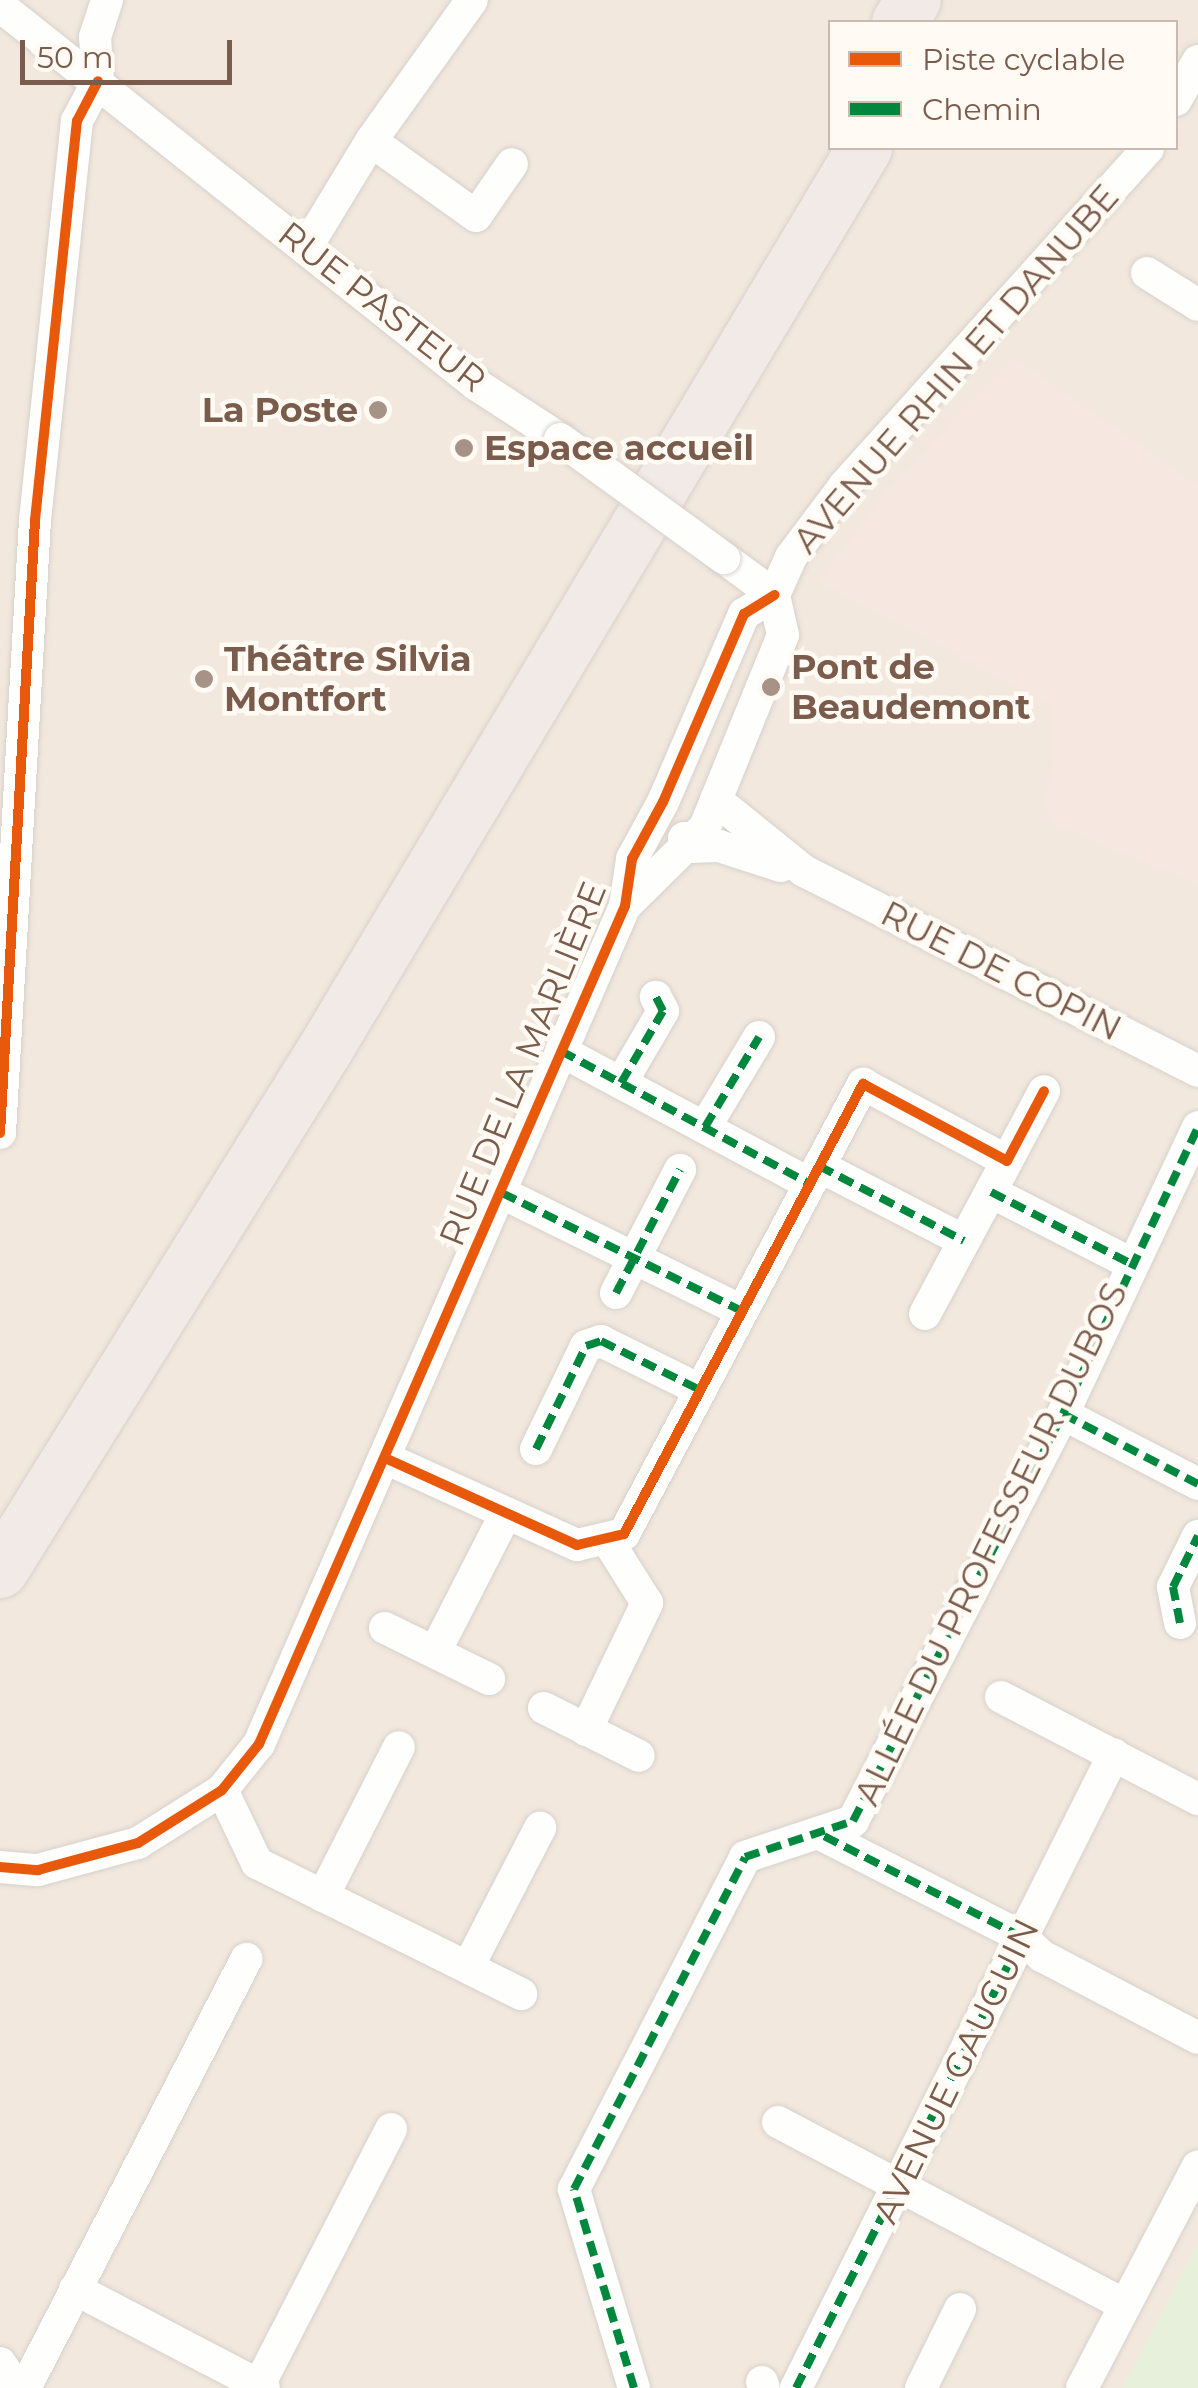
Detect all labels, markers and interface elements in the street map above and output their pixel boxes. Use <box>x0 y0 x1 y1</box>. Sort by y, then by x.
scale bar <box>25 20 238 82</box>
legend <box>828 20 1178 150</box>
text: 50 m <box>37 39 114 76</box>
text: Piste cyclable <box>922 41 1125 78</box>
text: Chemin <box>922 91 1042 128</box>
street label: AVENUE RHIN ET DANUBE <box>785 176 1127 562</box>
street label: RUE PASTEUR <box>270 213 494 401</box>
place label: La Poste <box>202 389 358 431</box>
marker: La Poste <box>367 399 389 421</box>
place label: Espace accueil <box>484 427 754 469</box>
marker: Espace accueil <box>453 437 475 459</box>
place label: Théâtre Silvia Montfort <box>224 638 472 720</box>
place label: Pont de Beaudemont <box>791 646 1030 728</box>
marker: Théâtre Silvia Montfort <box>193 668 215 690</box>
marker: Pont de Beaudemont <box>760 676 782 698</box>
street label: RUE DE LA MARLIÈRE <box>431 876 615 1252</box>
street label: RUE DE COPIN <box>874 892 1128 1050</box>
street label: ALLÉE DU PROFESSEUR DUBOS <box>846 1276 1136 1812</box>
street label: AVENUE GAUGUIN <box>864 1912 1048 2230</box>

